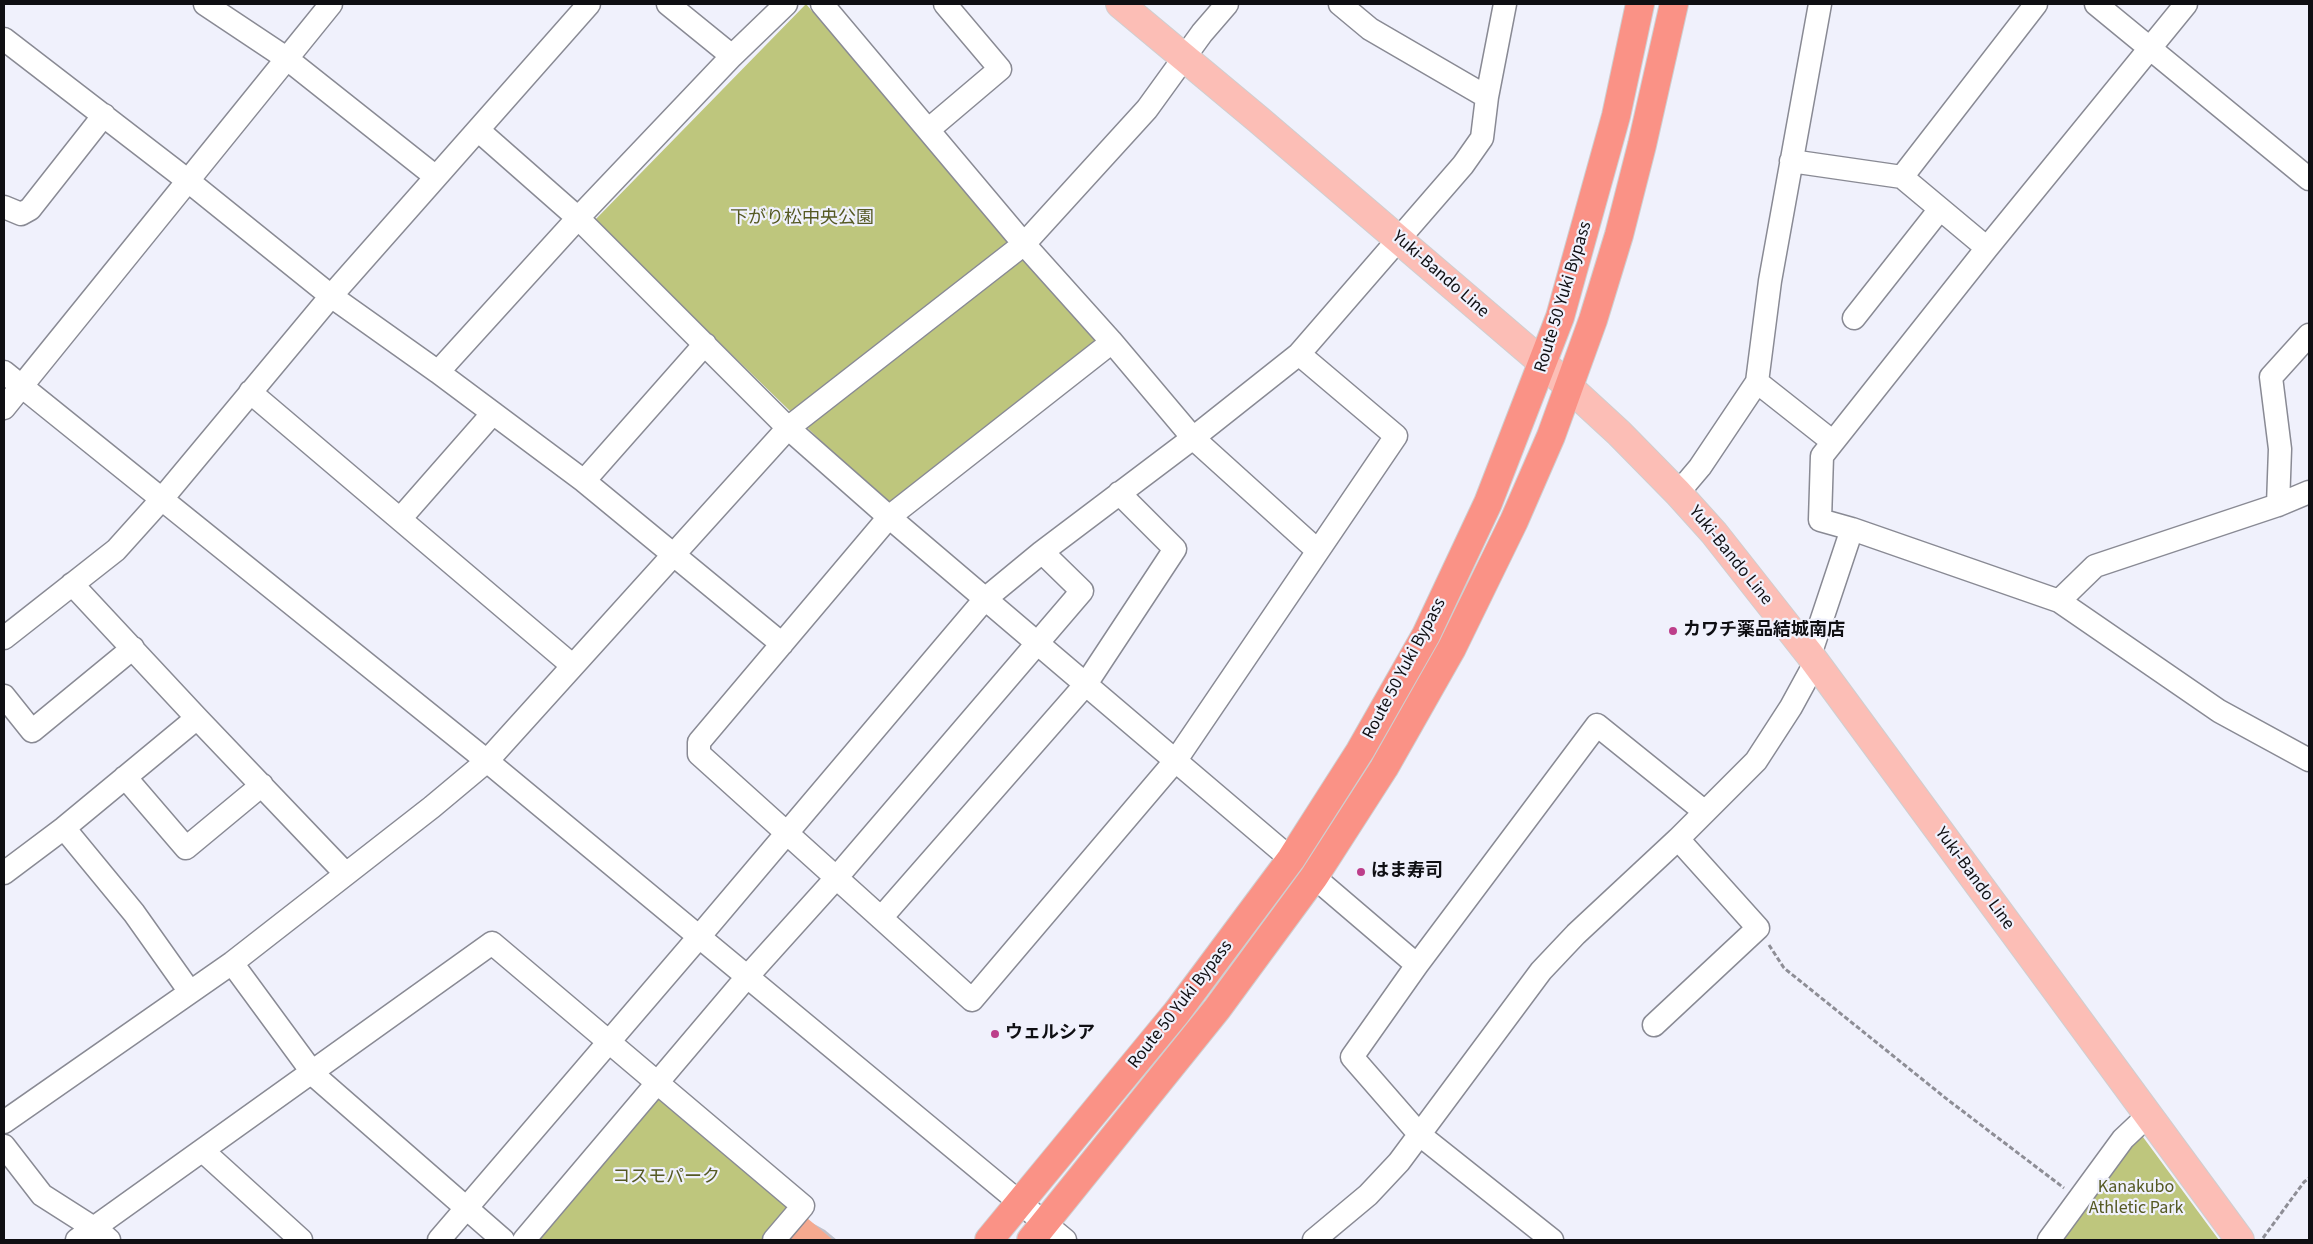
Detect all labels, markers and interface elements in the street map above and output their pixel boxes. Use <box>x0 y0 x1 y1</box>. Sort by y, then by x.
park label: 下がり松中央公園 <box>730 208 874 230</box>
street label: Route 50 Yuki Bypass <box>1531 219 1597 375</box>
street label: Yuki-Bando Line <box>1387 227 1493 323</box>
street label: Yuki-Bando Line <box>1683 502 1777 610</box>
street label: Route 50 Yuki Bypass <box>1359 595 1451 743</box>
place label: カワチ薬品結城南店 <box>1683 620 1845 642</box>
marker: カワチ薬品結城南店 <box>1667 625 1679 637</box>
street label: Yuki-Bando Line <box>1930 824 2018 934</box>
place label: はま寿司 <box>1371 861 1443 883</box>
marker: はま寿司 <box>1355 866 1367 878</box>
street label: Route 50 Yuki Bypass <box>1124 937 1238 1073</box>
place label: ウェルシア <box>1005 1023 1095 1045</box>
marker: ウェルシア <box>989 1028 1001 1040</box>
park label: コスモパーク <box>612 1167 720 1189</box>
park label: Kanakubo Athletic Park <box>2089 1177 2183 1220</box>

